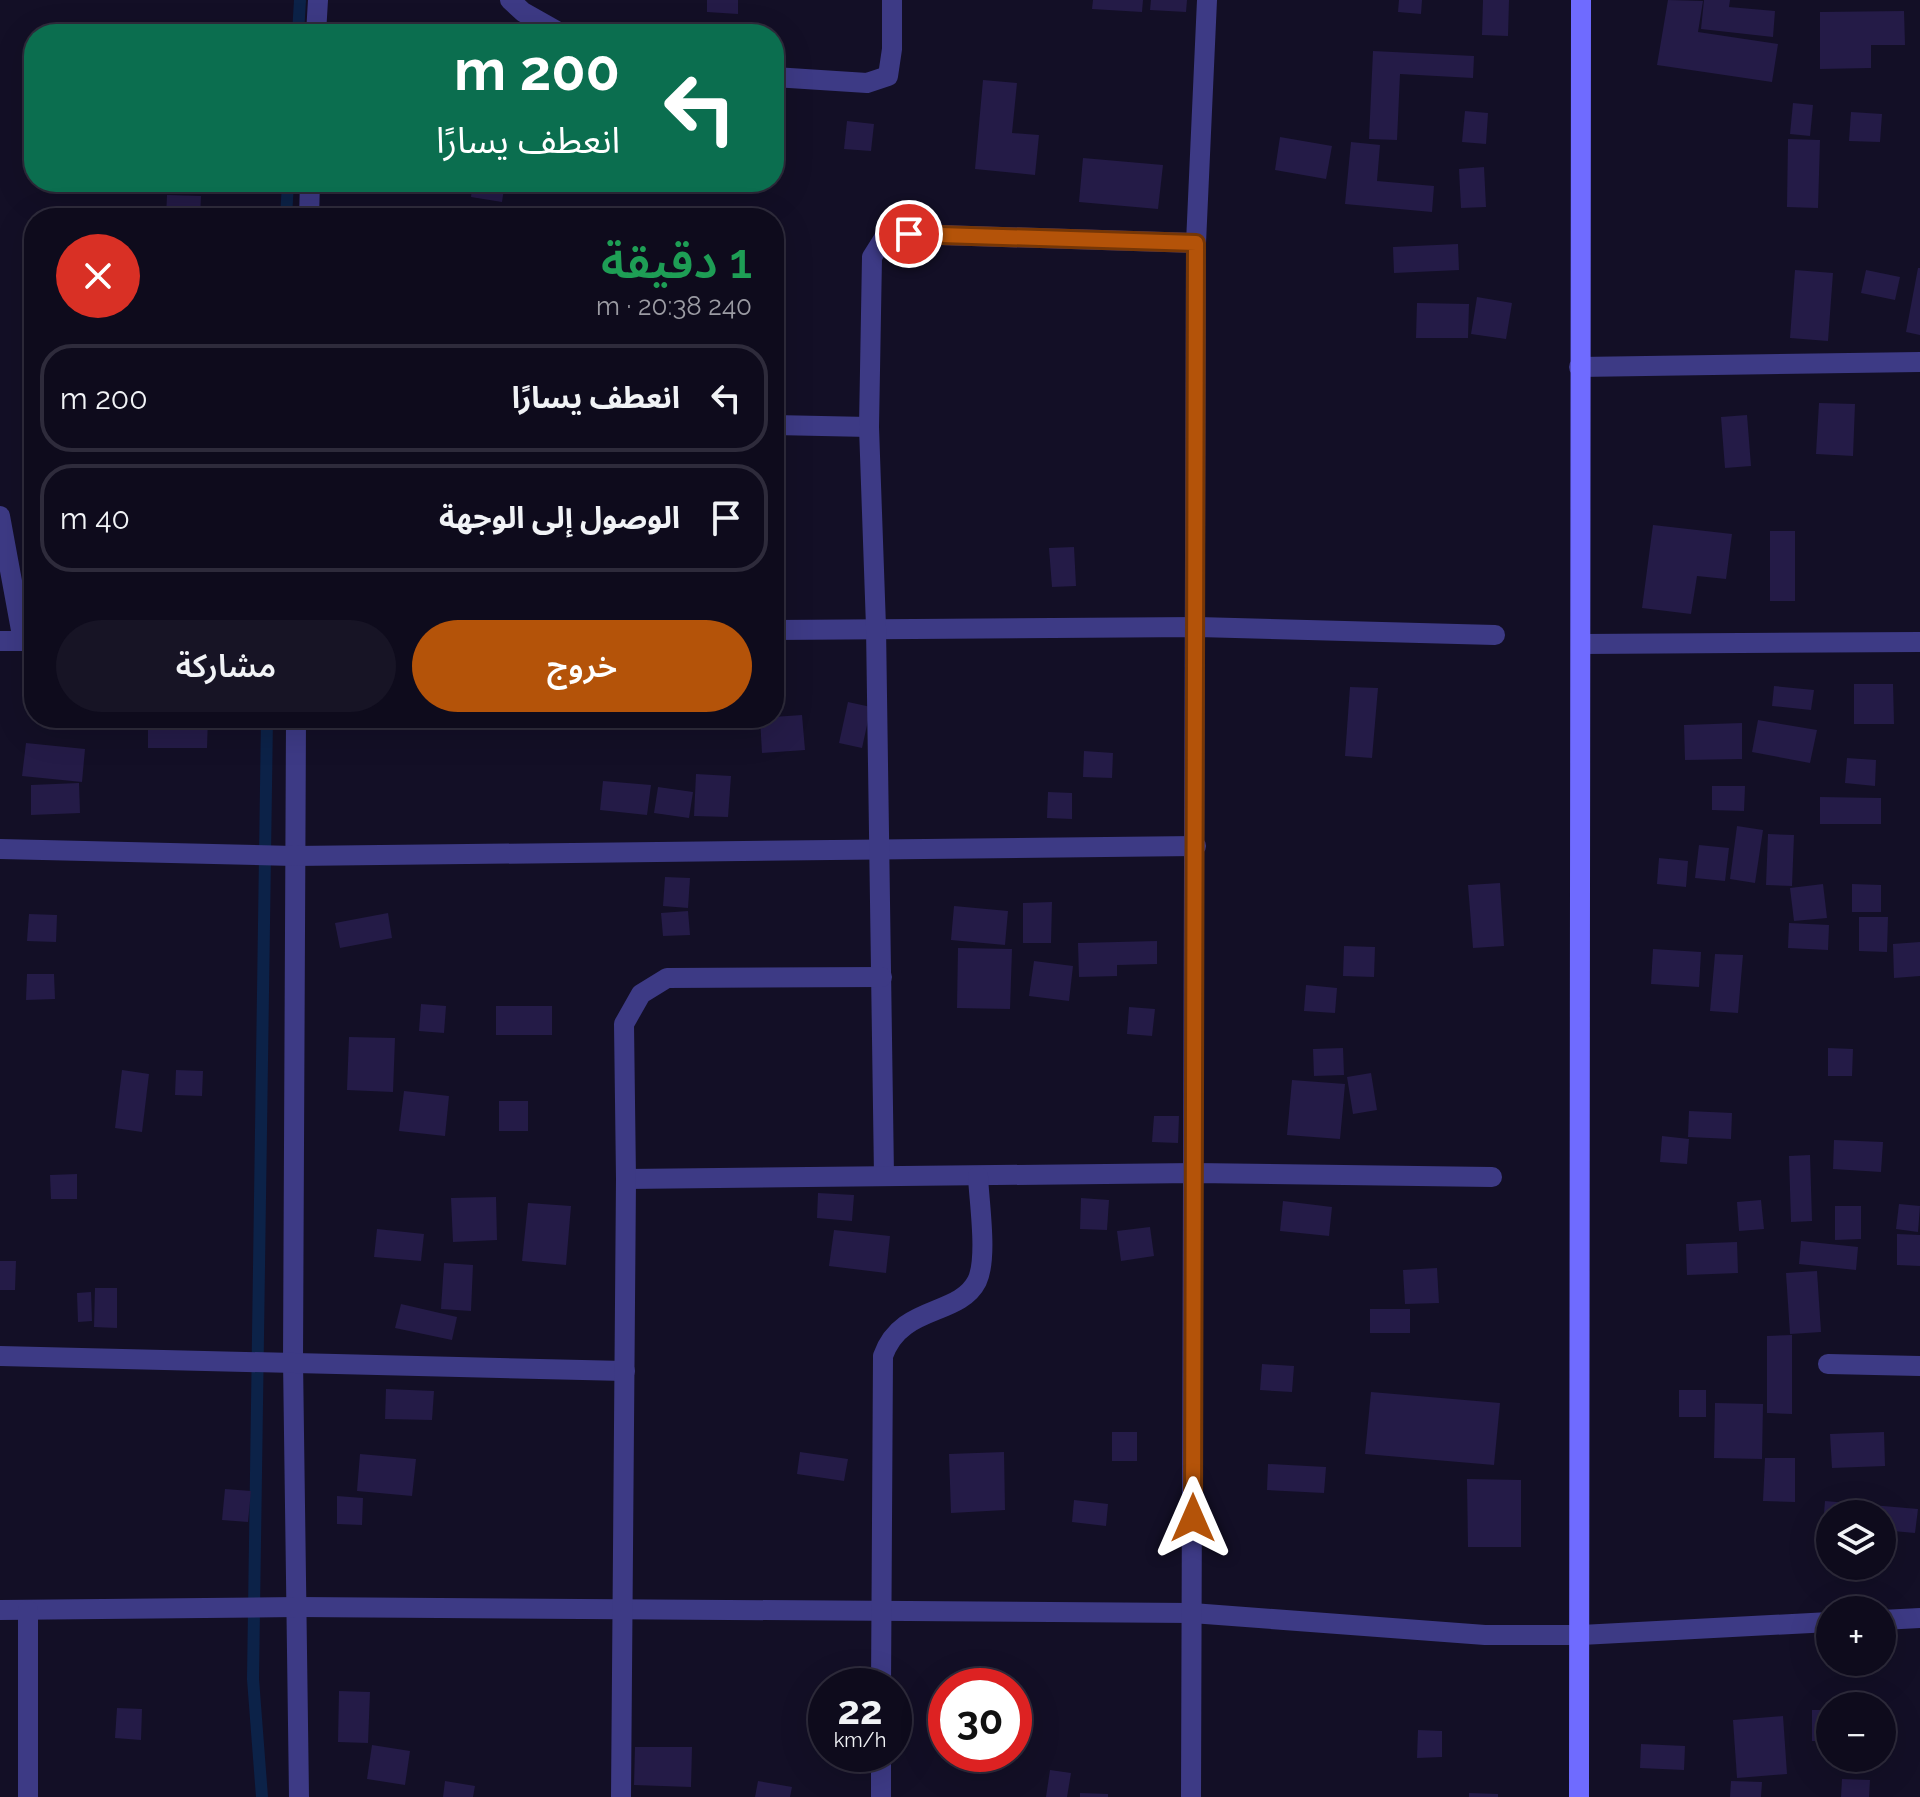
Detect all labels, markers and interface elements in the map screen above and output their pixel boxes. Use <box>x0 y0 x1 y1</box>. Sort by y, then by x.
text: 200 m <box>454 37 620 103</box>
icon: left <box>648 56 752 160</box>
text: انعطف يسارًا <box>436 119 620 161</box>
pin <box>875 200 943 268</box>
icon: arrive <box>887 212 931 256</box>
text: 1 دقيقة <box>601 233 752 289</box>
button: close <box>56 234 140 318</box>
text: 240 m · 20:38 <box>596 291 752 321</box>
icon: left <box>704 376 748 420</box>
text: انعطف يسارًا <box>512 380 680 415</box>
text: 200 m <box>60 381 148 416</box>
icon: arrive <box>704 496 748 540</box>
text: الوصول إلى الوجهة <box>439 500 680 535</box>
text: 40 m <box>60 501 130 536</box>
button: مشاركة <box>56 620 396 712</box>
button: خروج <box>412 620 752 712</box>
position arrow <box>1151 1476 1235 1560</box>
map controls <box>1816 1500 1896 1772</box>
button: layers <box>1816 1500 1896 1580</box>
button: + <box>1816 1596 1896 1676</box>
speed limit sign: 30 <box>928 1668 1032 1772</box>
text: 22 <box>837 1686 883 1733</box>
button: − <box>1816 1692 1896 1772</box>
text: km/h <box>834 1728 886 1752</box>

